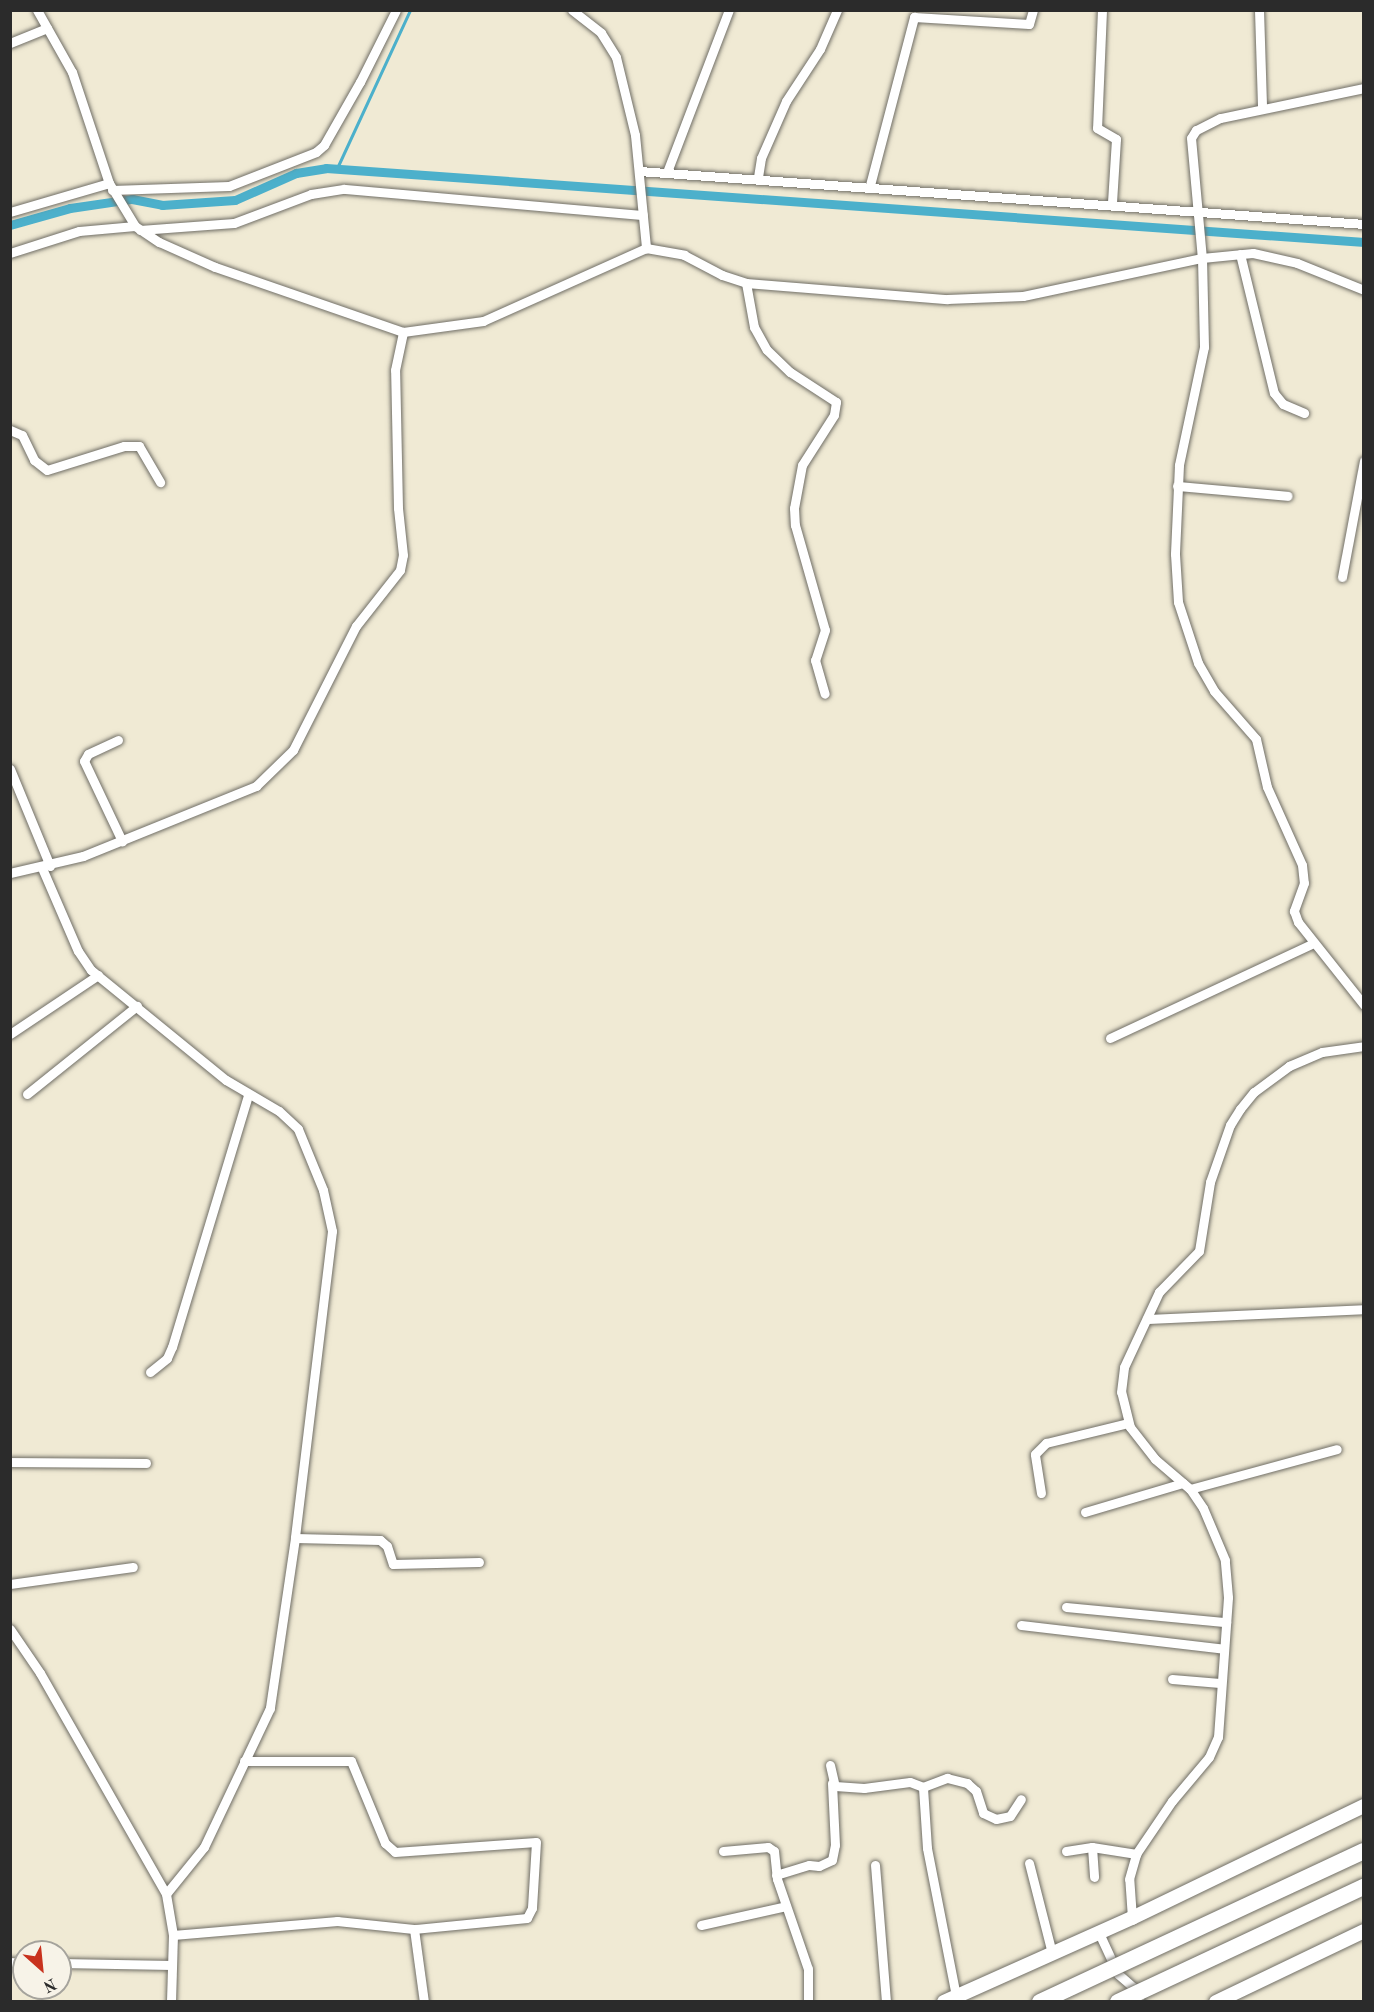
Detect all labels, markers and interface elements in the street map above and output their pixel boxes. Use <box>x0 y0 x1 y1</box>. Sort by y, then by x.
north arrow <box>12 1940 72 2000</box>
text: N <box>40 1974 58 1994</box>

